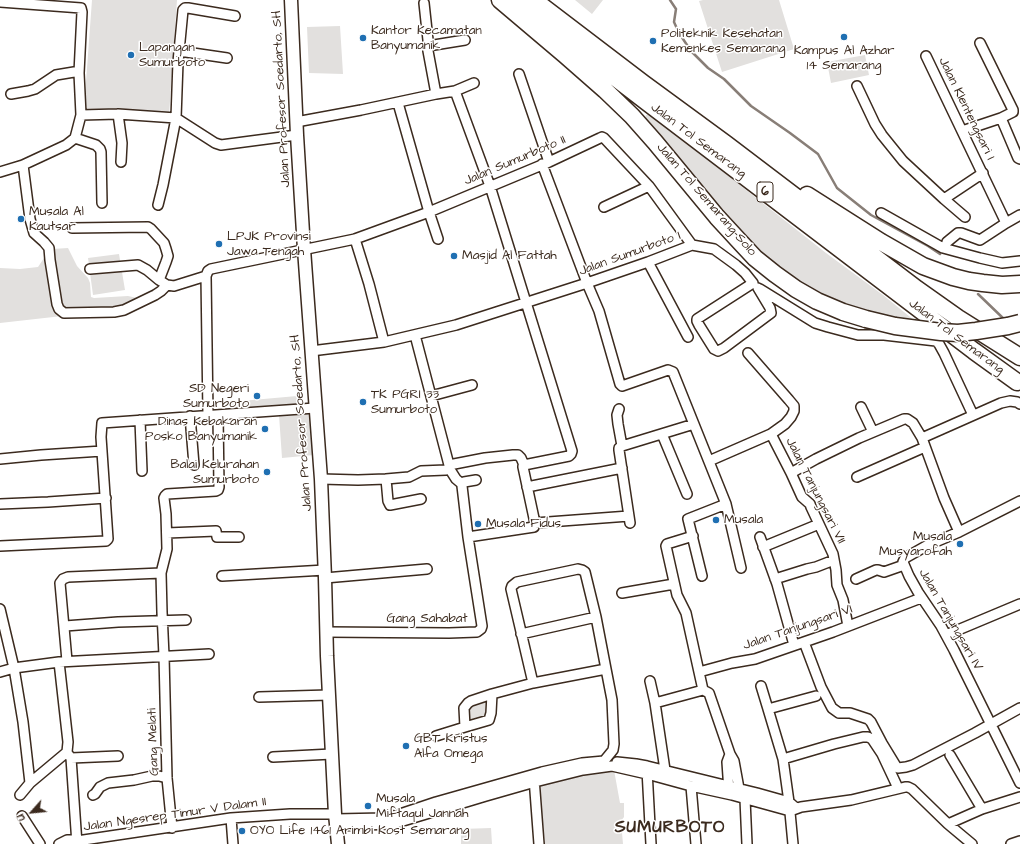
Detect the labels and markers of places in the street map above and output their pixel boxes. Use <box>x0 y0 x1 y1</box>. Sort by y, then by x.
place label: Kantor Kecamatan Banyumanik <box>371 23 482 54</box>
place label: Politeknik Kesehatan Kemenkes Semarang <box>661 26 785 57</box>
marker: Kampus Al Azhar 14 Semarang <box>839 32 849 42</box>
marker: Kantor Kecamatan Banyumanik <box>358 33 368 43</box>
marker: Politeknik Kesehatan Kemenkes Semarang <box>648 36 658 46</box>
place label: Lapangan Sumurboto <box>139 40 205 71</box>
place label: Kampus Al Azhar 14 Semarang <box>794 43 894 74</box>
marker: Lapangan Sumurboto <box>126 50 136 60</box>
place label: Musala Al Kautsar <box>29 204 84 235</box>
marker: Musala Al Kautsar <box>16 214 26 224</box>
place label: LPJK Provinsi Jawa Tengah <box>227 229 311 260</box>
marker: LPJK Provinsi Jawa Tengah <box>214 239 224 249</box>
place label: Masjid Al Fattah <box>462 248 557 264</box>
marker: Masjid Al Fattah <box>449 251 459 261</box>
place label: SD Negeri Sumurboto <box>183 381 249 412</box>
place label: TK PGRI 33 Sumurboto <box>371 387 439 418</box>
marker: SD Negeri Sumurboto <box>252 391 262 401</box>
marker: TK PGRI 33 Sumurboto <box>358 397 368 407</box>
place label: Dinas Kebakaran Posko Banyumanik <box>145 414 257 445</box>
marker: Dinas Kebakaran Posko Banyumanik <box>260 424 270 434</box>
place label: Balai Kelurahan Sumurboto <box>170 457 259 488</box>
marker: Balai Kelurahan Sumurboto <box>262 467 272 477</box>
place label: Musala <box>724 512 763 528</box>
marker: Musala <box>711 515 721 525</box>
place label: Musala Fidus <box>486 516 561 532</box>
marker: Musala Fidus <box>473 519 483 529</box>
place label: Musala Musyarofah <box>879 529 952 560</box>
marker: Musala Musyarofah <box>955 539 965 549</box>
place label: GBT Kristus Alfa Omega <box>414 731 487 762</box>
marker: GBT Kristus Alfa Omega <box>401 741 411 751</box>
place label: Musala Miftaqul Jannah <box>376 791 468 822</box>
marker: Musala Miftaqul Jannah <box>363 801 373 811</box>
place label: OYO Life 1461 Arimbi Kost Semarang <box>250 823 469 839</box>
marker: OYO Life 1461 Arimbi Kost Semarang <box>237 826 247 836</box>

